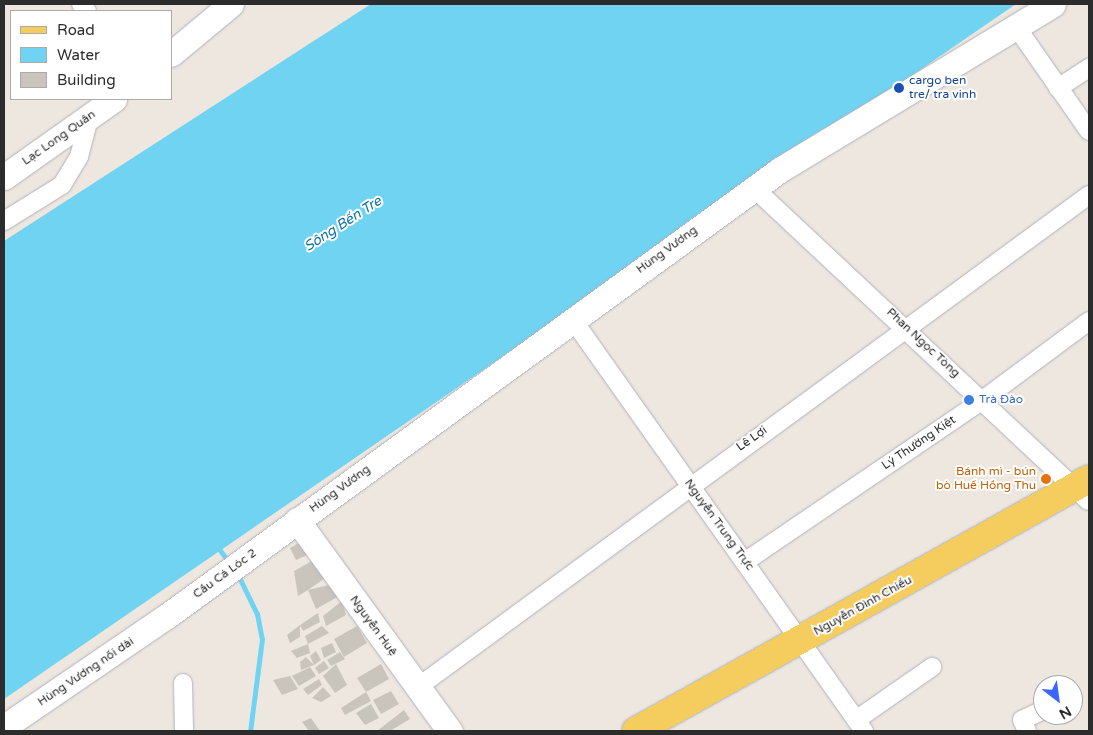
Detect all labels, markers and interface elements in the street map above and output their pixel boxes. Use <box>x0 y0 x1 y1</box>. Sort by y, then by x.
legend <box>10 10 172 100</box>
text: Road <box>57 21 95 39</box>
text: Water <box>57 46 100 64</box>
text: Building <box>57 71 116 89</box>
place label: cargo ben tre/ tra vinh <box>909 74 976 102</box>
marker: cargo ben tre/ tra vinh <box>893 82 905 94</box>
street label: Lạc Long Quân <box>19 107 99 169</box>
water label: Sông Bến Tre <box>301 193 385 255</box>
street label: Hùng Vương <box>634 223 700 277</box>
street label: Phan Ngọc Tòng <box>883 305 963 381</box>
place label: Trà Đào <box>979 393 1023 407</box>
marker: Trà Đào <box>963 394 975 406</box>
street label: Lý Thường Kiệt <box>879 413 959 473</box>
street label: Lê Lợi <box>734 423 770 455</box>
street label: Hùng Vương <box>307 462 373 516</box>
place label: Bánh mì - bún bò Huế Hồng Thu <box>936 465 1036 493</box>
marker: Bánh mì - bún bò Huế Hồng Thu <box>1040 473 1052 485</box>
street label: Nguyễn Trung Trực <box>681 477 757 573</box>
street label: Cầu Cá Lóc 2 <box>190 546 260 602</box>
street label: Nguyễn Đình Chiểu <box>811 573 915 639</box>
street label: Nguyễn Huệ <box>346 593 400 659</box>
street label: Hùng Vương nối dài <box>35 634 137 710</box>
north arrow <box>1033 675 1083 725</box>
text: N <box>1056 702 1074 723</box>

